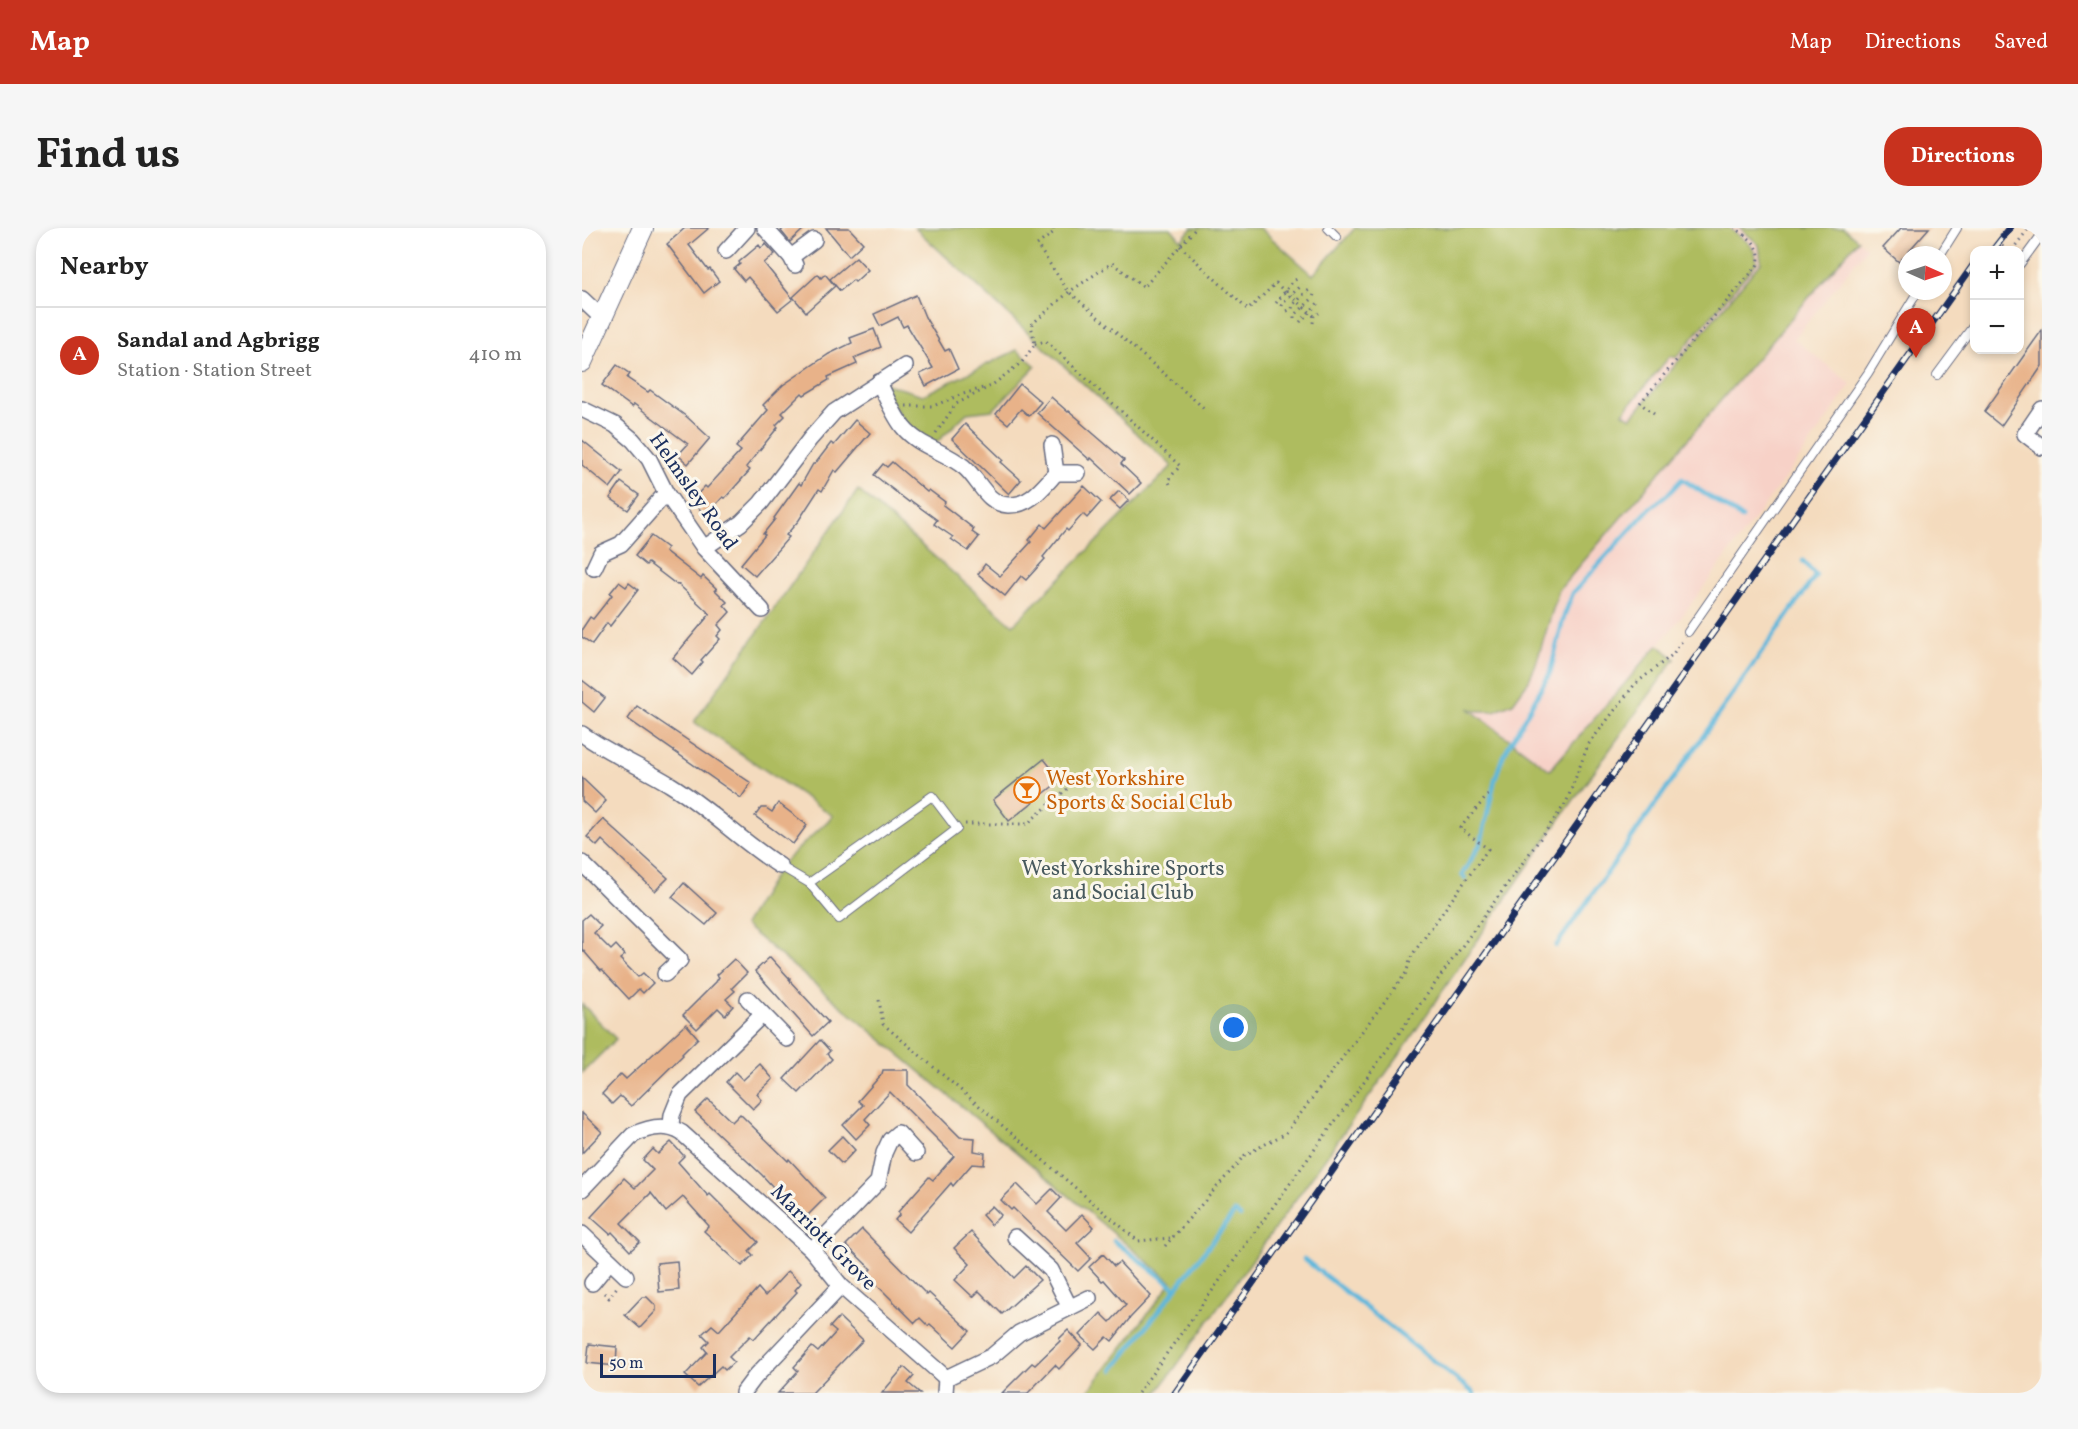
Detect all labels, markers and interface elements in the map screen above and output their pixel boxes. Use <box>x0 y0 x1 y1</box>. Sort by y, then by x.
text: Map <box>30 23 90 62</box>
text: Map <box>1790 28 1832 57</box>
text: Directions <box>1865 28 1961 57</box>
text: Saved <box>1994 28 2048 57</box>
text: Find us <box>36 127 180 186</box>
button: Directions <box>1884 127 2042 186</box>
north arrow <box>1898 246 1952 300</box>
map controls <box>1970 246 2024 354</box>
button: + <box>1970 246 2024 300</box>
text: Nearby <box>60 249 149 285</box>
button: − <box>1970 300 2024 354</box>
pin: A <box>1896 308 1936 358</box>
text: Sandal and Agbrigg <box>117 326 320 357</box>
text: A <box>72 341 87 369</box>
text: 410 m <box>469 341 522 369</box>
text: Station · Station Street <box>117 357 312 385</box>
street label: Helmsley Road <box>641 427 744 557</box>
place label: West Yorkshire Sports & Social Club <box>1046 765 1233 818</box>
bar icon: West Yorkshire Sports & Social Club <box>1012 775 1042 805</box>
park label: West Yorkshire Sports and Social Club <box>1022 855 1224 908</box>
your location <box>1219 1013 1248 1042</box>
street label: Marriott Grove <box>763 1178 883 1298</box>
scale bar <box>600 1351 716 1378</box>
text: 50 m <box>609 1353 643 1375</box>

